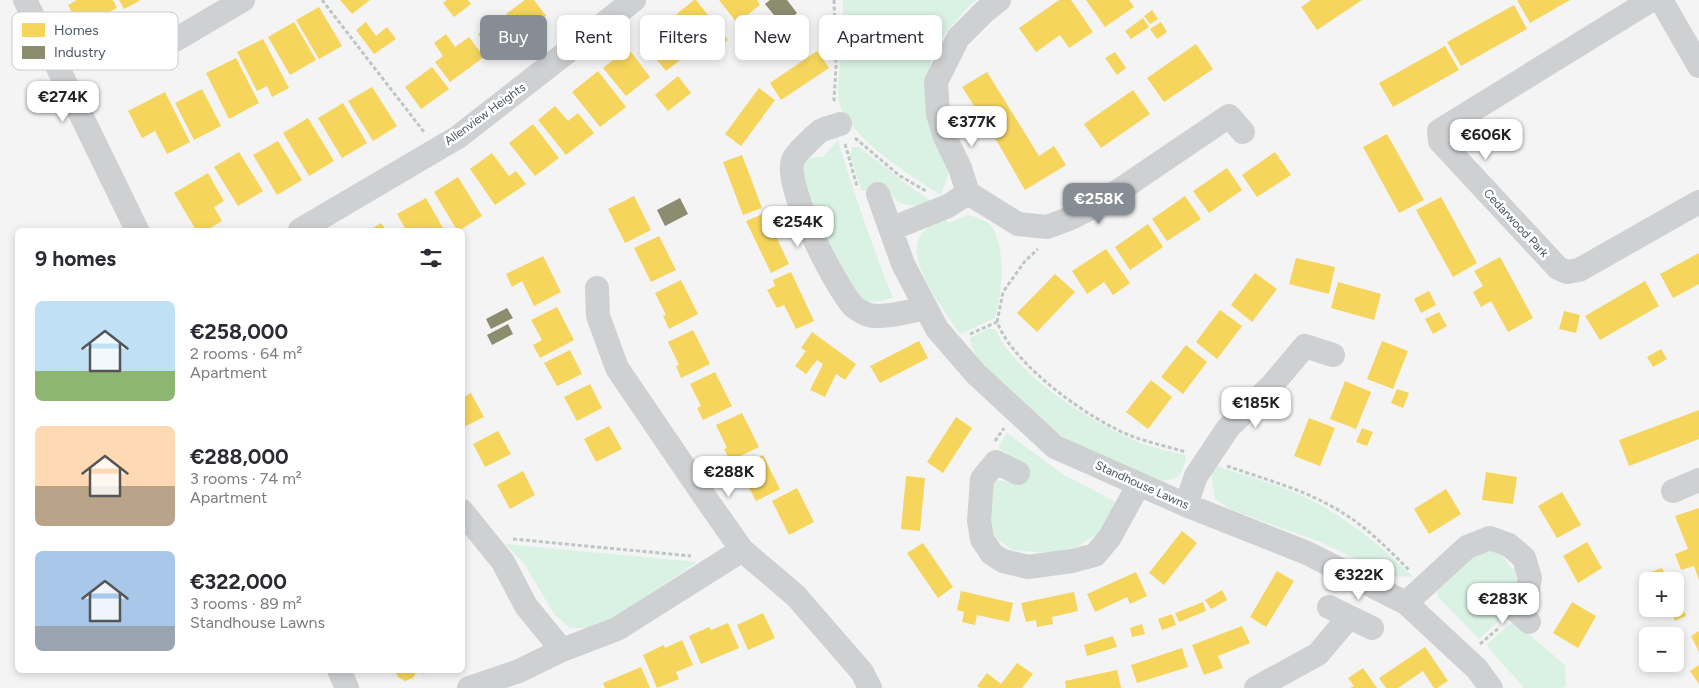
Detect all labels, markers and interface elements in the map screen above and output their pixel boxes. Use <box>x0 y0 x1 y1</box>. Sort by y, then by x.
legend <box>12 12 178 70</box>
chip: Buy <box>480 15 547 60</box>
chip: Rent <box>557 15 630 60</box>
chip: Filters <box>640 15 725 60</box>
chip: New <box>735 15 809 60</box>
chip: Apartment <box>819 15 942 60</box>
text: Homes <box>54 22 99 39</box>
text: Industry <box>54 44 106 61</box>
pin: €274K <box>28 80 98 123</box>
street label: Allenview Heights <box>442 80 529 148</box>
text: €274K <box>38 87 88 106</box>
pin: €377K <box>937 106 1007 148</box>
text: €377K <box>948 112 996 131</box>
pin: €606K <box>1451 119 1521 161</box>
text: €606K <box>1461 125 1511 144</box>
pin: €258K <box>1064 182 1134 225</box>
street label: Cedarwood Park <box>1481 186 1551 260</box>
text: €258K <box>1074 189 1124 208</box>
pin: €254K <box>763 206 833 248</box>
text: €254K <box>773 212 823 231</box>
icon: filters <box>417 244 445 272</box>
text: 9 homes <box>35 246 116 271</box>
text: €258,000 <box>190 319 288 344</box>
icon: home <box>75 321 135 381</box>
text: 2 rooms · 64 m² <box>190 344 302 363</box>
text: Apartment <box>190 363 267 382</box>
pin: €185K <box>1221 386 1291 429</box>
text: €185K <box>1232 393 1280 412</box>
text: €288,000 <box>190 444 289 469</box>
icon: home <box>75 446 135 506</box>
pin: €288K <box>694 456 764 498</box>
street label: Standhouse Lawns <box>1093 458 1191 512</box>
text: €288K <box>704 462 754 481</box>
text: 3 rooms · 74 m² <box>190 469 302 488</box>
text: Apartment <box>190 488 267 507</box>
pin: €322K <box>1324 558 1394 601</box>
text: €322K <box>1334 565 1384 584</box>
text: €322,000 <box>190 569 287 594</box>
icon: home <box>75 571 135 631</box>
map controls <box>1639 572 1684 672</box>
button: + <box>1639 572 1684 617</box>
pin: €283K <box>1468 582 1538 625</box>
text: €283K <box>1478 589 1528 608</box>
text: 3 rooms · 89 m² <box>190 594 302 613</box>
text: Standhouse Lawns <box>190 613 325 632</box>
button: − <box>1639 627 1684 672</box>

